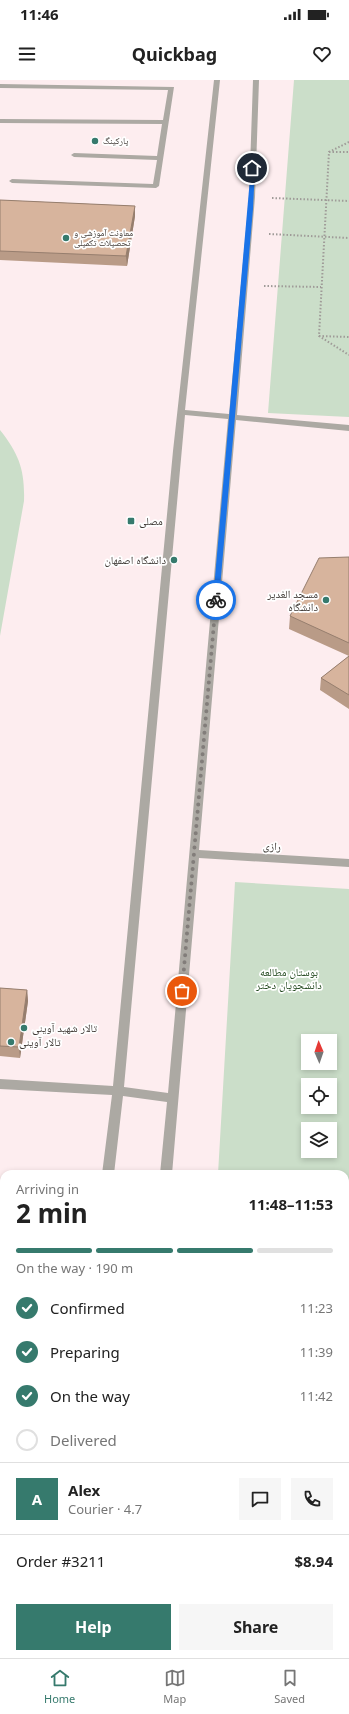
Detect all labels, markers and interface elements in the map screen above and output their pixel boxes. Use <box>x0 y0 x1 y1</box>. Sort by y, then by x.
text: 11:46 <box>20 4 59 24</box>
text: Quickbag <box>132 42 217 66</box>
icon: menu <box>16 43 38 65</box>
icon: heart <box>311 43 333 65</box>
place label: پارکینگ <box>103 134 129 147</box>
marker: پارکینگ <box>90 136 100 146</box>
pin <box>235 151 269 185</box>
icon: home <box>241 157 263 179</box>
place label: معاونت آموزشی و تحصیلات تکمیلی <box>74 226 133 249</box>
marker: معاونت آموزشی و تحصیلات تکمیلی <box>61 233 71 243</box>
place label: مصلی <box>139 513 163 528</box>
marker: مصلی <box>126 516 136 526</box>
place label: دانشگاه اصفهان <box>104 552 166 567</box>
marker: دانشگاه اصفهان <box>169 555 179 565</box>
courier <box>196 580 236 620</box>
place label: مسجد الغدیر دانشگاه <box>266 586 318 614</box>
icon: bike <box>205 589 227 611</box>
marker: مسجد الغدیر دانشگاه <box>321 595 331 605</box>
street label: رازی <box>263 838 281 853</box>
park label: بوستان مطالعه دانشجویان دختر <box>255 964 322 992</box>
pin <box>165 974 199 1008</box>
icon: bag <box>171 980 193 1002</box>
place label: تالار شهید آوینی <box>32 1020 98 1035</box>
marker: تالار شهید آوینی <box>19 1023 29 1033</box>
place label: تالار آوینی <box>19 1034 61 1049</box>
north arrow <box>301 1034 337 1070</box>
map controls <box>301 1034 337 1158</box>
marker: تالار آوینی <box>6 1037 16 1047</box>
button: locate <box>301 1078 337 1114</box>
button: layers <box>301 1122 337 1158</box>
text: Arriving in <box>16 1180 79 1198</box>
text: 11:48–11:53 <box>248 1194 333 1214</box>
text: 2 min <box>16 1195 88 1231</box>
text: On the way · 190 m <box>16 1259 133 1277</box>
icon: check <box>16 1297 38 1319</box>
text: Confirmed <box>50 1298 125 1318</box>
text: 11:23 <box>300 1299 333 1317</box>
icon: check <box>16 1341 38 1363</box>
text: Preparing <box>50 1342 120 1362</box>
text: 11:39 <box>300 1343 333 1361</box>
icon: check <box>16 1385 38 1407</box>
text: On the way <box>50 1386 130 1406</box>
text: 11:42 <box>300 1387 333 1405</box>
text: Delivered <box>50 1430 117 1450</box>
button: chat <box>239 1478 281 1520</box>
button: phone <box>291 1478 333 1520</box>
text: Alex <box>68 1480 100 1500</box>
text: A <box>32 1489 42 1509</box>
text: Courier · 4.7 <box>68 1500 142 1518</box>
text: Order #3211 <box>16 1551 105 1571</box>
text: $8.94 <box>294 1551 333 1571</box>
button: Help <box>16 1604 171 1650</box>
button: Share <box>179 1604 333 1650</box>
tab: Home <box>44 1667 75 1706</box>
tab: Map <box>163 1667 186 1706</box>
tab: Saved <box>274 1667 305 1706</box>

